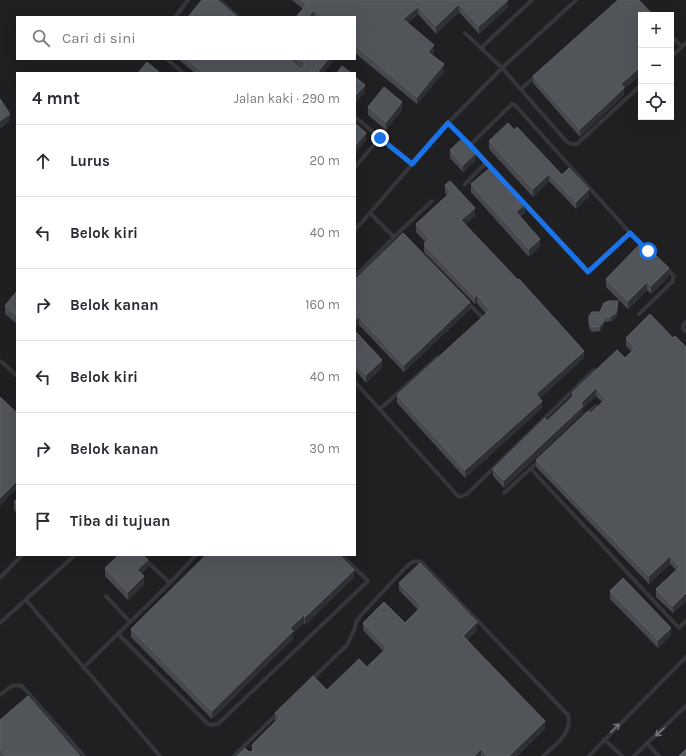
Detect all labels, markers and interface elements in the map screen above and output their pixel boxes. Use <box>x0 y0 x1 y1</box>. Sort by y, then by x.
map controls <box>638 12 674 120</box>
button: + <box>638 12 674 48</box>
search box <box>16 16 356 60</box>
icon: search <box>30 27 52 49</box>
text: Cari di sini <box>62 29 136 47</box>
button: − <box>638 48 674 84</box>
button: locate <box>638 84 674 120</box>
text: 4 mnt <box>32 88 80 108</box>
text: Jalan kaki · 290 m <box>234 91 340 106</box>
route end <box>371 129 389 147</box>
icon: ahead <box>32 150 54 172</box>
text: Lurus <box>70 152 110 170</box>
text: 20 m <box>310 153 340 168</box>
icon: left <box>32 222 54 244</box>
text: Belok kiri <box>70 224 138 242</box>
text: 40 m <box>310 225 340 240</box>
route start <box>639 242 657 260</box>
icon: right <box>32 294 54 316</box>
text: Belok kanan <box>70 296 159 314</box>
text: 160 m <box>305 297 340 312</box>
icon: left <box>32 366 54 388</box>
text: Belok kiri <box>70 368 138 386</box>
text: 40 m <box>310 369 340 384</box>
icon: right <box>32 438 54 460</box>
text: Belok kanan <box>70 440 159 458</box>
text: 30 m <box>309 441 340 456</box>
icon: arrive <box>32 510 54 532</box>
text: Tiba di tujuan <box>70 512 170 530</box>
one-way arrow <box>611 723 620 733</box>
one-way arrow <box>655 727 665 736</box>

